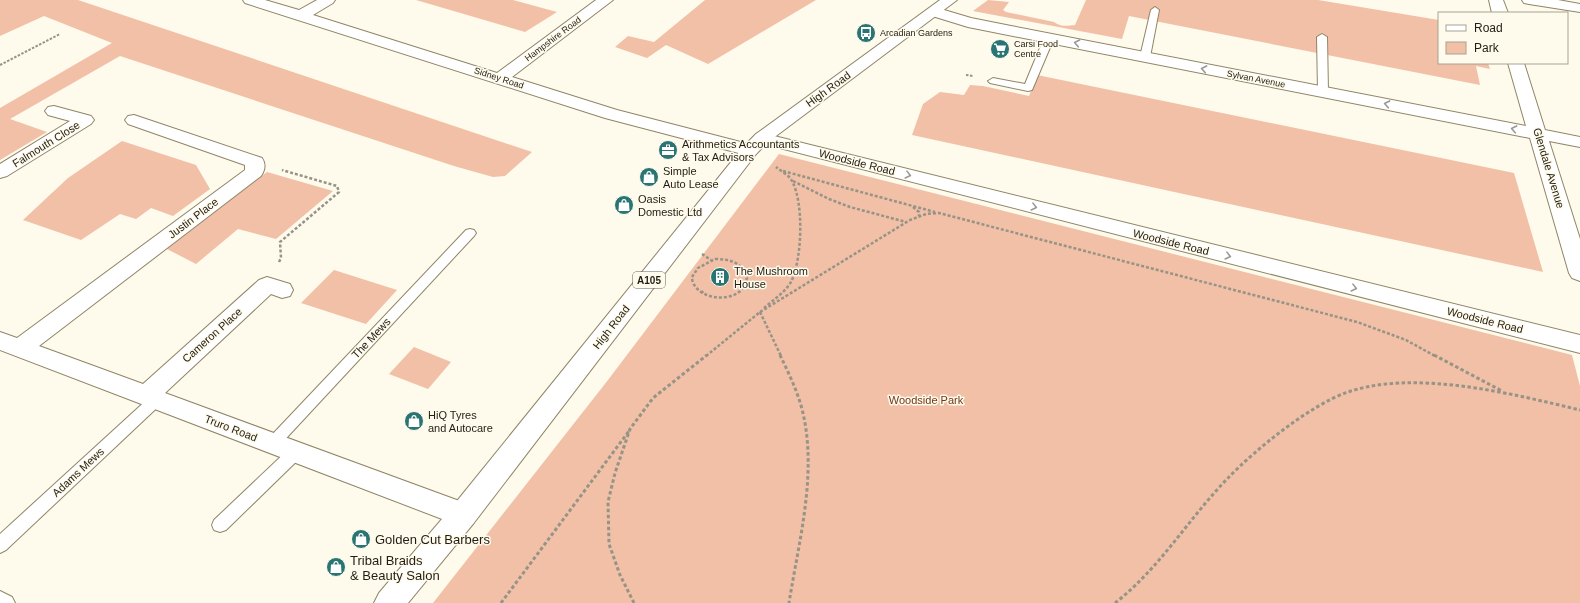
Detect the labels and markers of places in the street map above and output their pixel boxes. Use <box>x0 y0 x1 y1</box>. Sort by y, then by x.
bus stop icon: Arcadian Gardens <box>855 22 877 44</box>
place label: Arcadian Gardens <box>880 28 953 38</box>
supermarket icon: Carsi Food Centre <box>989 38 1011 60</box>
place label: Carsi Food Centre <box>1014 39 1058 59</box>
place label: Arithmetics Accountants & Tax Advisors <box>682 138 800 163</box>
office icon: Arithmetics Accountants & Tax Advisors <box>657 139 679 161</box>
place label: Simple Auto Lease <box>663 165 719 190</box>
shop icon: Simple Auto Lease <box>638 166 660 188</box>
place label: Oasis Domestic Ltd <box>638 193 702 218</box>
shop icon: Oasis Domestic Ltd <box>613 194 635 216</box>
place label: The Mushroom House <box>734 265 808 290</box>
building icon: The Mushroom House <box>709 266 731 288</box>
place label: HiQ Tyres and Autocare <box>428 409 493 434</box>
shop icon: HiQ Tyres and Autocare <box>403 410 425 432</box>
shop icon: Golden Cut Barbers <box>350 528 372 550</box>
place label: Golden Cut Barbers <box>375 532 490 547</box>
place label: Tribal Braids & Beauty Salon <box>350 553 440 583</box>
shop icon: Tribal Braids & Beauty Salon <box>325 556 347 578</box>

